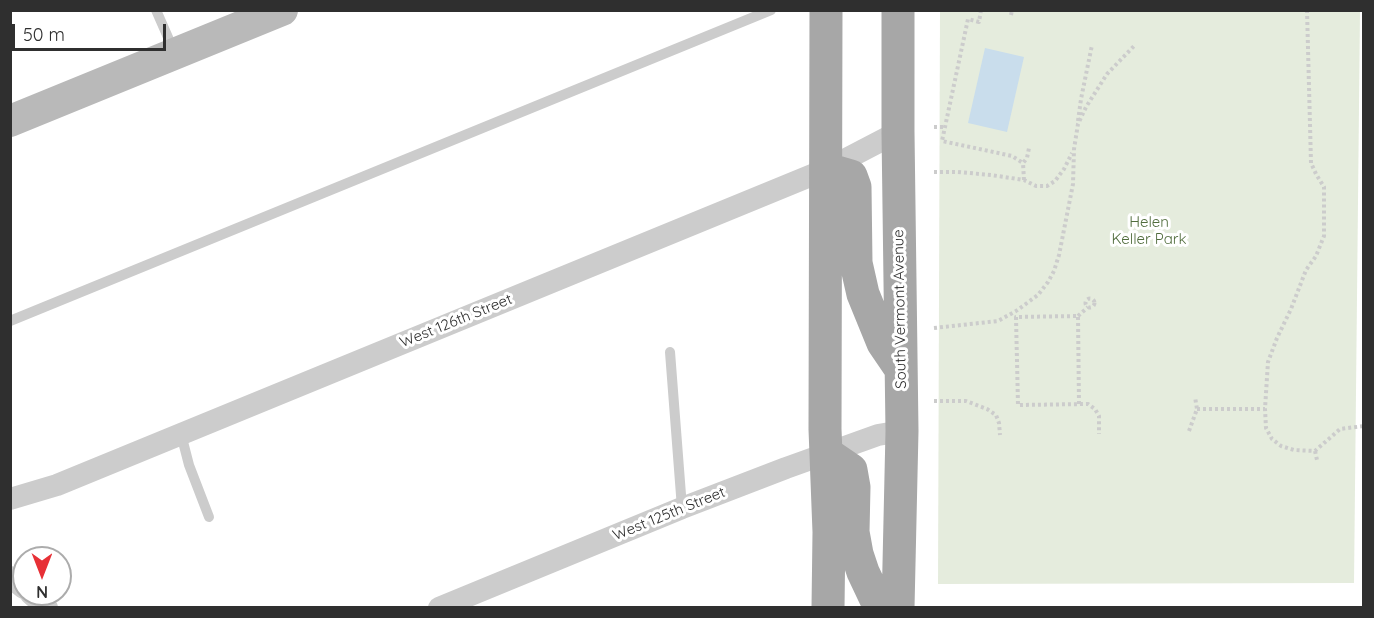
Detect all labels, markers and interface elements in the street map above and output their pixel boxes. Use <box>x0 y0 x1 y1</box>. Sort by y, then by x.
scale bar <box>15 12 170 50</box>
text: 50 m <box>23 23 65 46</box>
park label: Helen Keller Park <box>1111 213 1187 248</box>
street label: South Vermont Avenue <box>890 229 910 389</box>
street label: West 126th Street <box>397 290 515 352</box>
street label: West 125th Street <box>610 483 728 545</box>
north arrow <box>12 546 72 606</box>
text: N <box>36 582 48 602</box>

